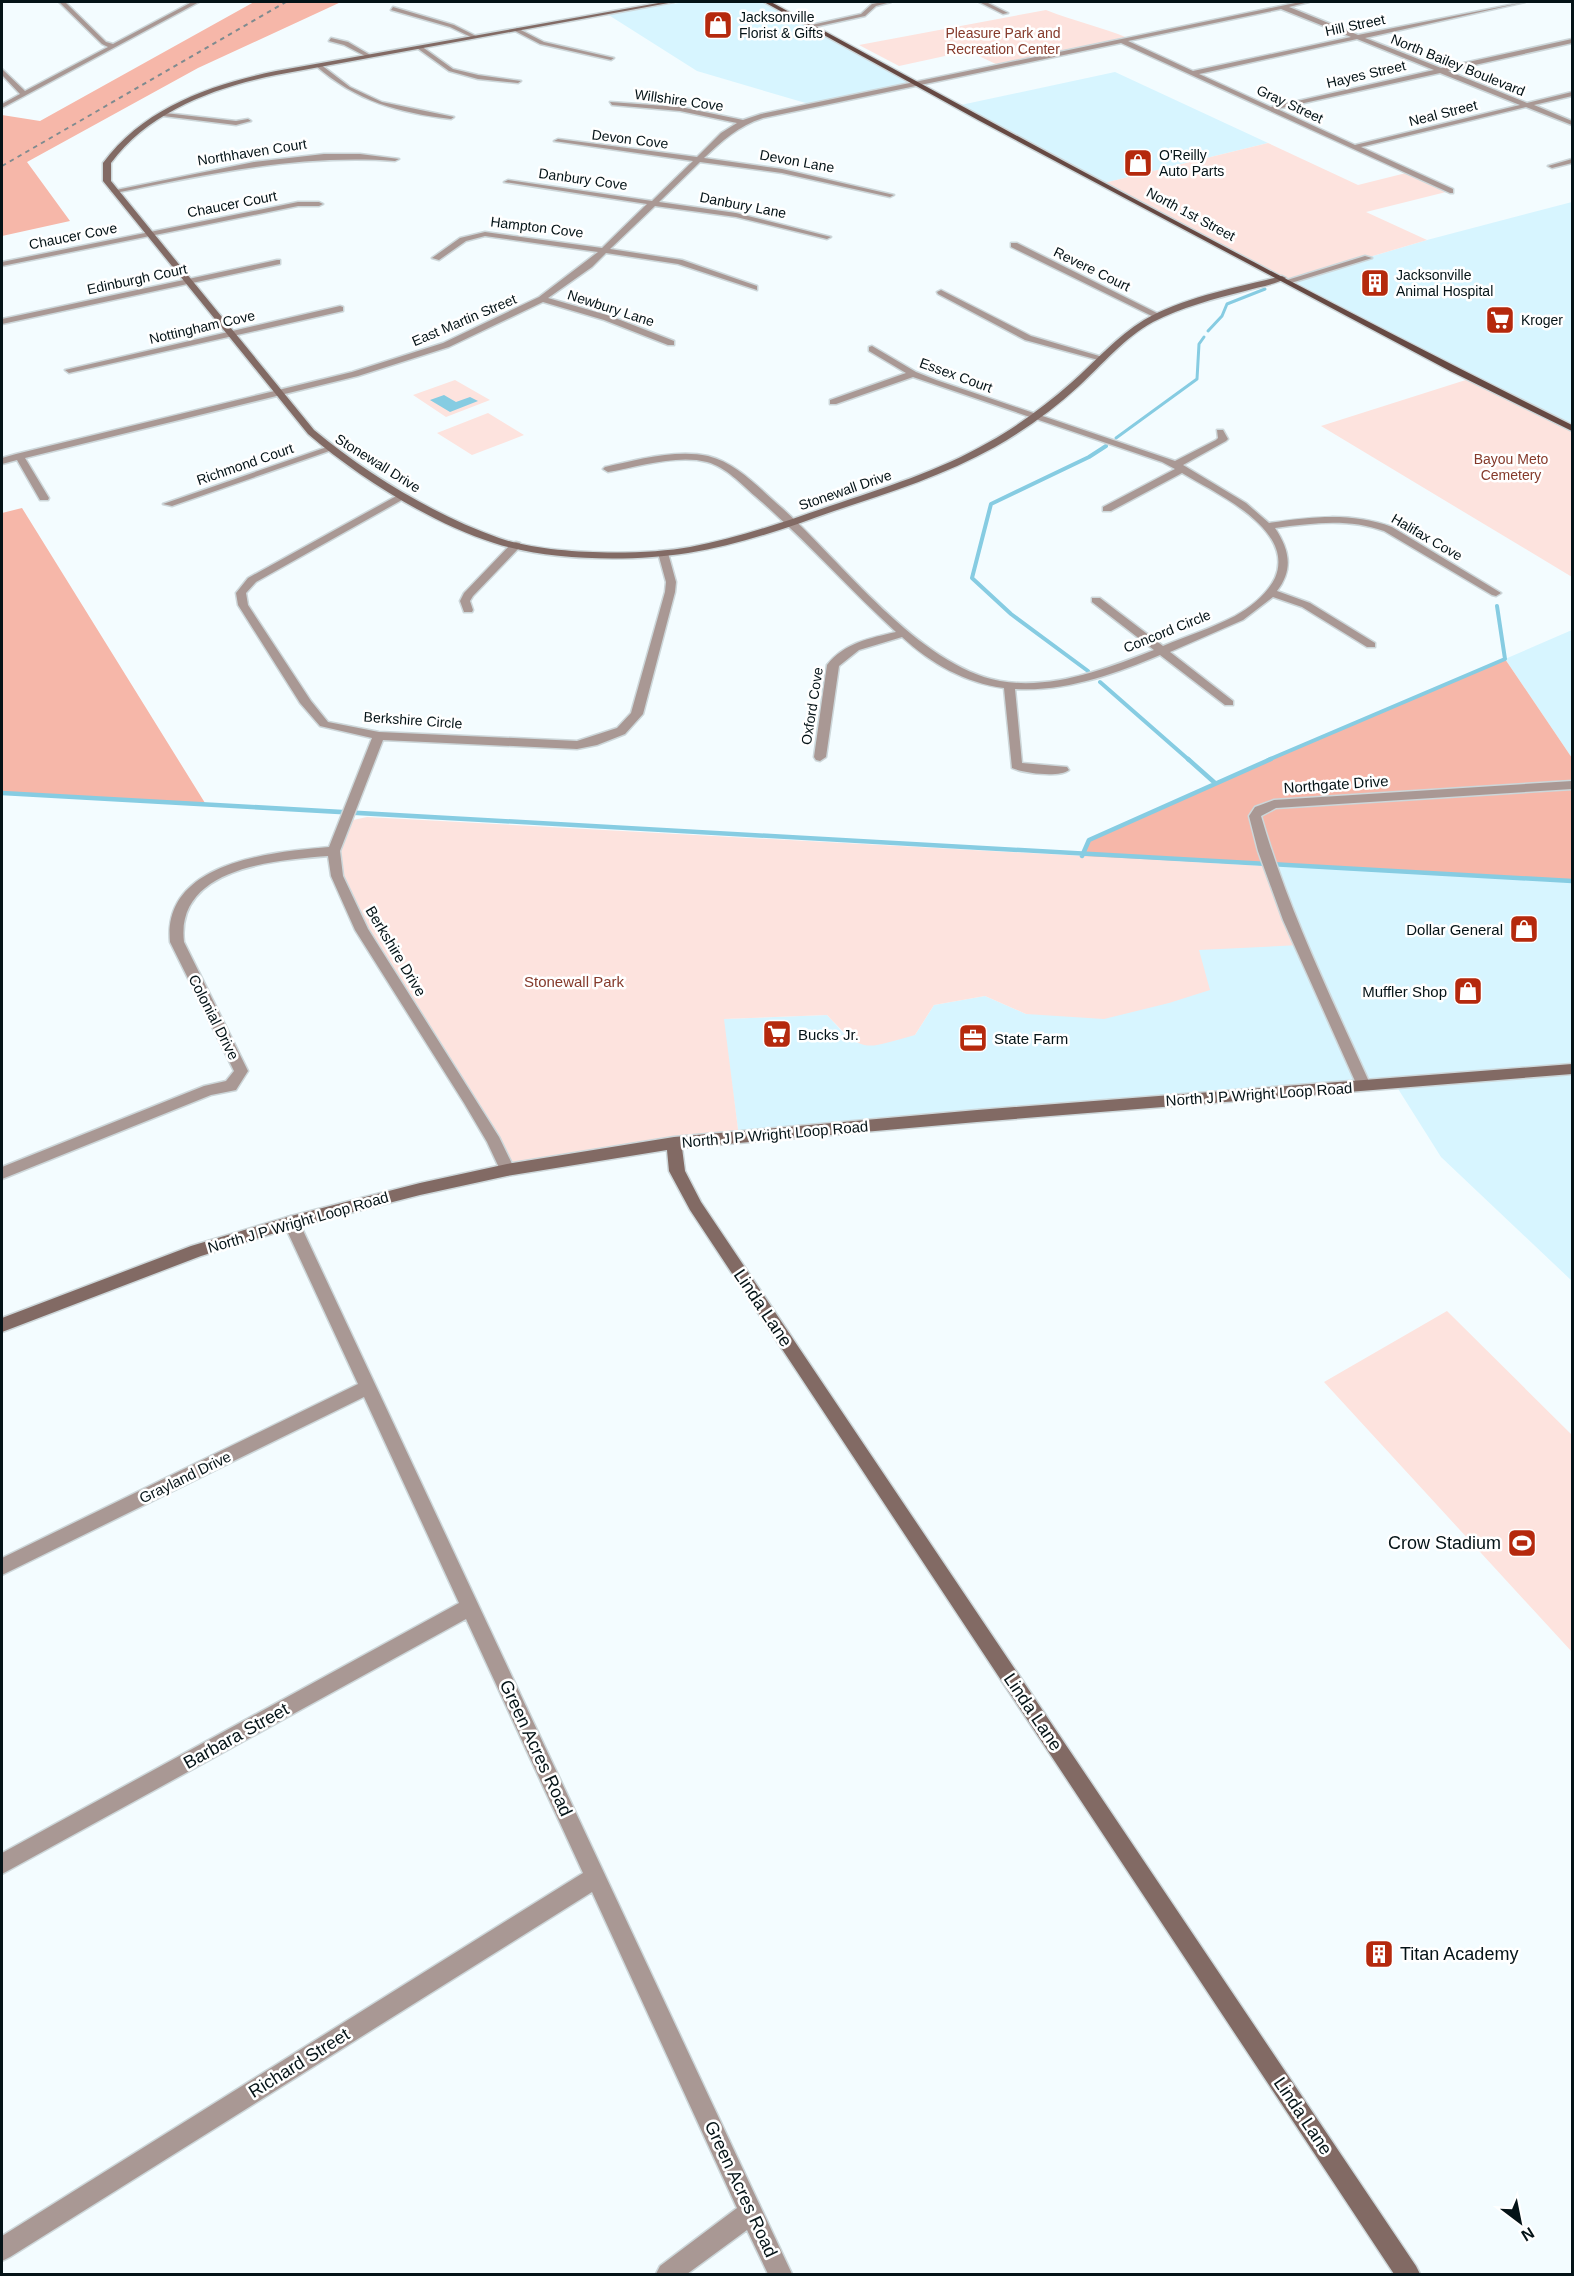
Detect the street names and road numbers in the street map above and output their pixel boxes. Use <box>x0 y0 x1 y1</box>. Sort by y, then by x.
street label: Hill Street <box>1324 11 1386 39</box>
street label: North Bailey Boulevard <box>1389 31 1527 99</box>
street label: Hayes Street <box>1325 57 1407 91</box>
street label: Gray Street <box>1254 82 1326 126</box>
street label: Willshire Cove <box>634 86 725 114</box>
street label: Neal Street <box>1407 97 1479 129</box>
street label: Devon Cove <box>591 126 669 152</box>
street label: Northhaven Court <box>196 135 308 169</box>
street label: Devon Lane <box>758 147 836 175</box>
street label: Danbury Cove <box>538 165 629 193</box>
street label: North 1st Street <box>1144 184 1238 244</box>
street label: Chaucer Court <box>186 187 278 221</box>
street label: Danbury Lane <box>698 189 788 221</box>
street label: Hampton Cove <box>490 213 585 241</box>
street label: Chaucer Cove <box>28 220 119 252</box>
street label: Revere Court <box>1051 244 1133 294</box>
street label: Edinburgh Court <box>85 261 189 297</box>
street label: Newbury Lane <box>566 286 657 330</box>
street label: East Martin Street <box>409 291 519 349</box>
street label: Nottingham Cove <box>148 307 257 347</box>
street label: Essex Court <box>917 354 995 396</box>
street label: Stonewall Drive <box>333 430 424 496</box>
street label: Richmond Court <box>195 440 296 488</box>
street label: Stonewall Drive <box>796 467 894 513</box>
street label: Halifax Cove <box>1389 510 1466 564</box>
street label: Concord Circle <box>1121 606 1213 656</box>
street label: Oxford Cove <box>798 666 826 746</box>
street label: Berkshire Circle <box>363 709 463 731</box>
street label: Northgate Drive <box>1283 772 1389 796</box>
street label: Berkshire Drive <box>362 903 430 999</box>
street label: Colonial Drive <box>185 972 243 1062</box>
street label: North J P Wright Loop Road <box>1165 1079 1353 1109</box>
street label: North J P Wright Loop Road <box>681 1117 869 1151</box>
street label: North J P Wright Loop Road <box>206 1188 390 1256</box>
street label: Linda Lane <box>730 1265 796 1351</box>
street label: Grayland Drive <box>136 1447 234 1507</box>
street label: Linda Lane <box>1000 1669 1066 1755</box>
street label: Green Acres Road <box>496 1677 576 1819</box>
street label: Barbara Street <box>180 1699 292 1773</box>
street label: Richard Street <box>245 2024 353 2102</box>
street label: Linda Lane <box>1270 2073 1336 2159</box>
street label: Green Acres Road <box>701 2118 781 2260</box>

